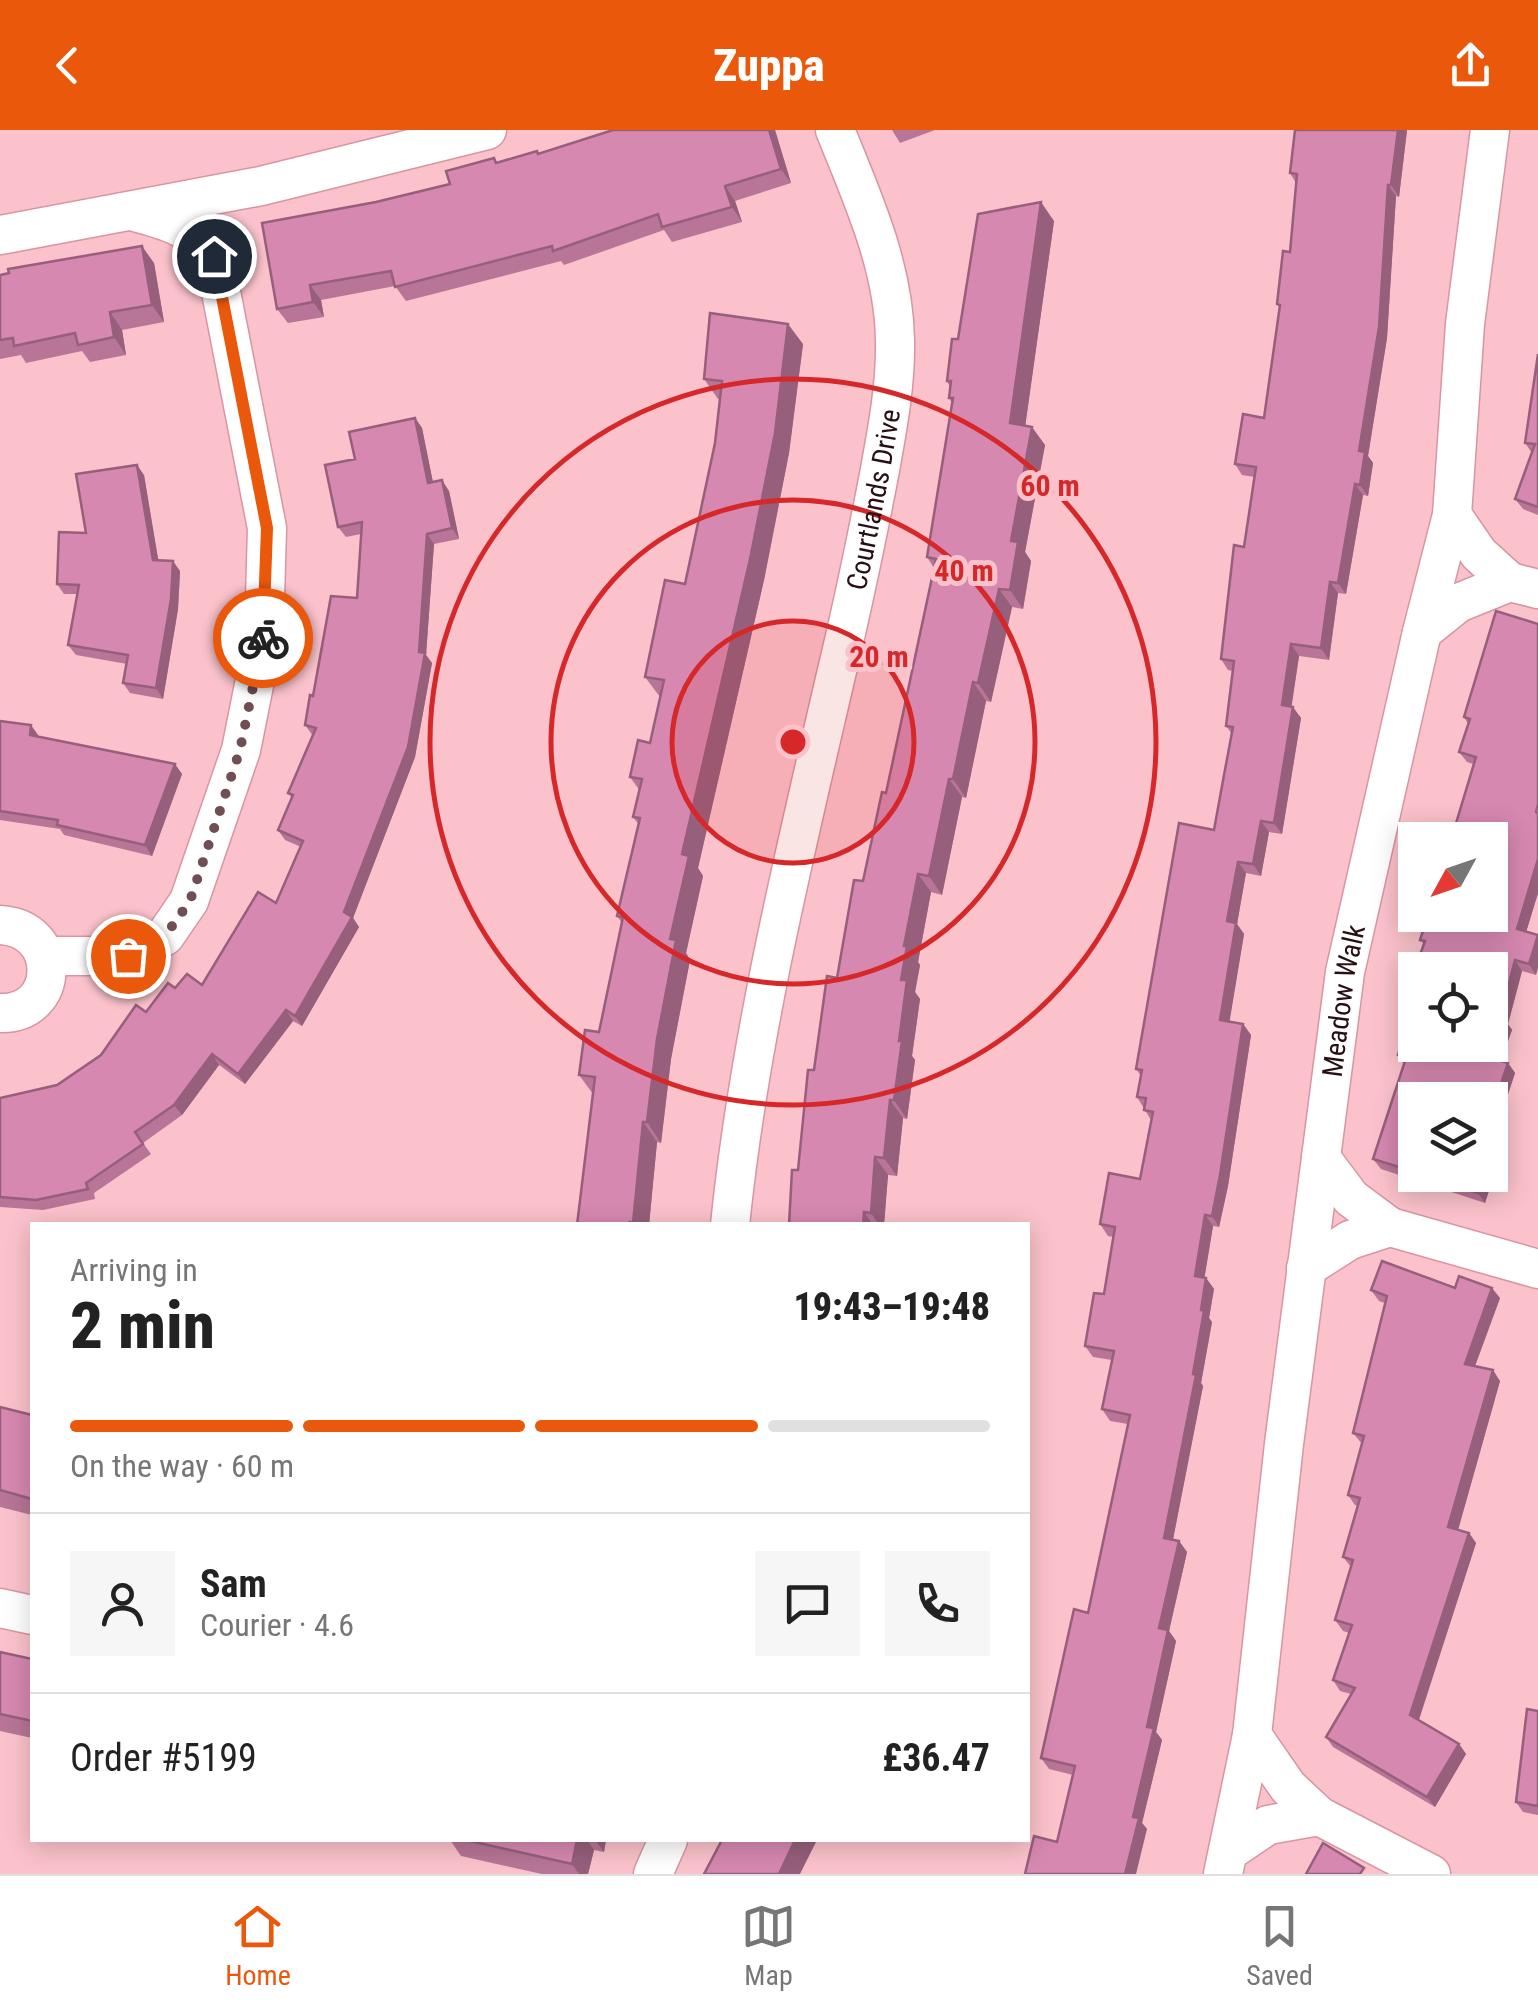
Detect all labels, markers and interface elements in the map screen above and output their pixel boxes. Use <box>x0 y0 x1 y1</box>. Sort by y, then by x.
icon: back <box>40 38 95 93</box>
icon: share <box>1443 38 1498 93</box>
text: Zuppa <box>713 39 825 92</box>
pin <box>172 214 257 299</box>
icon: home <box>187 229 242 284</box>
street label: Courtlands Drive <box>840 407 907 593</box>
text: 60 m <box>1020 468 1080 503</box>
text: 40 m <box>934 553 994 588</box>
courier <box>213 588 313 688</box>
icon: bike <box>236 611 291 666</box>
text: 20 m <box>849 639 909 674</box>
centre of rings <box>775 724 811 760</box>
north arrow <box>1398 822 1508 932</box>
map controls <box>1398 822 1508 1192</box>
pin <box>86 914 171 999</box>
street label: Meadow Walk <box>1316 921 1372 1079</box>
icon: bag <box>101 929 156 984</box>
button: locate <box>1398 952 1508 1062</box>
button: layers <box>1398 1082 1508 1192</box>
text: Arriving in <box>70 1251 198 1289</box>
text: 19:43–19:48 <box>793 1285 990 1329</box>
text: 2 min <box>70 1288 215 1364</box>
text: On the way · 60 m <box>70 1447 294 1485</box>
button: person <box>70 1551 175 1656</box>
button: chat <box>755 1551 860 1656</box>
button: phone <box>885 1551 990 1656</box>
text: Sam <box>200 1562 267 1606</box>
text: Courier · 4.6 <box>200 1606 354 1644</box>
text: Order #5199 <box>70 1736 257 1780</box>
text: £36.47 <box>882 1736 990 1780</box>
tab: Home <box>225 1899 291 1992</box>
tab: Map <box>741 1899 796 1992</box>
tab: Saved <box>1246 1899 1313 1992</box>

